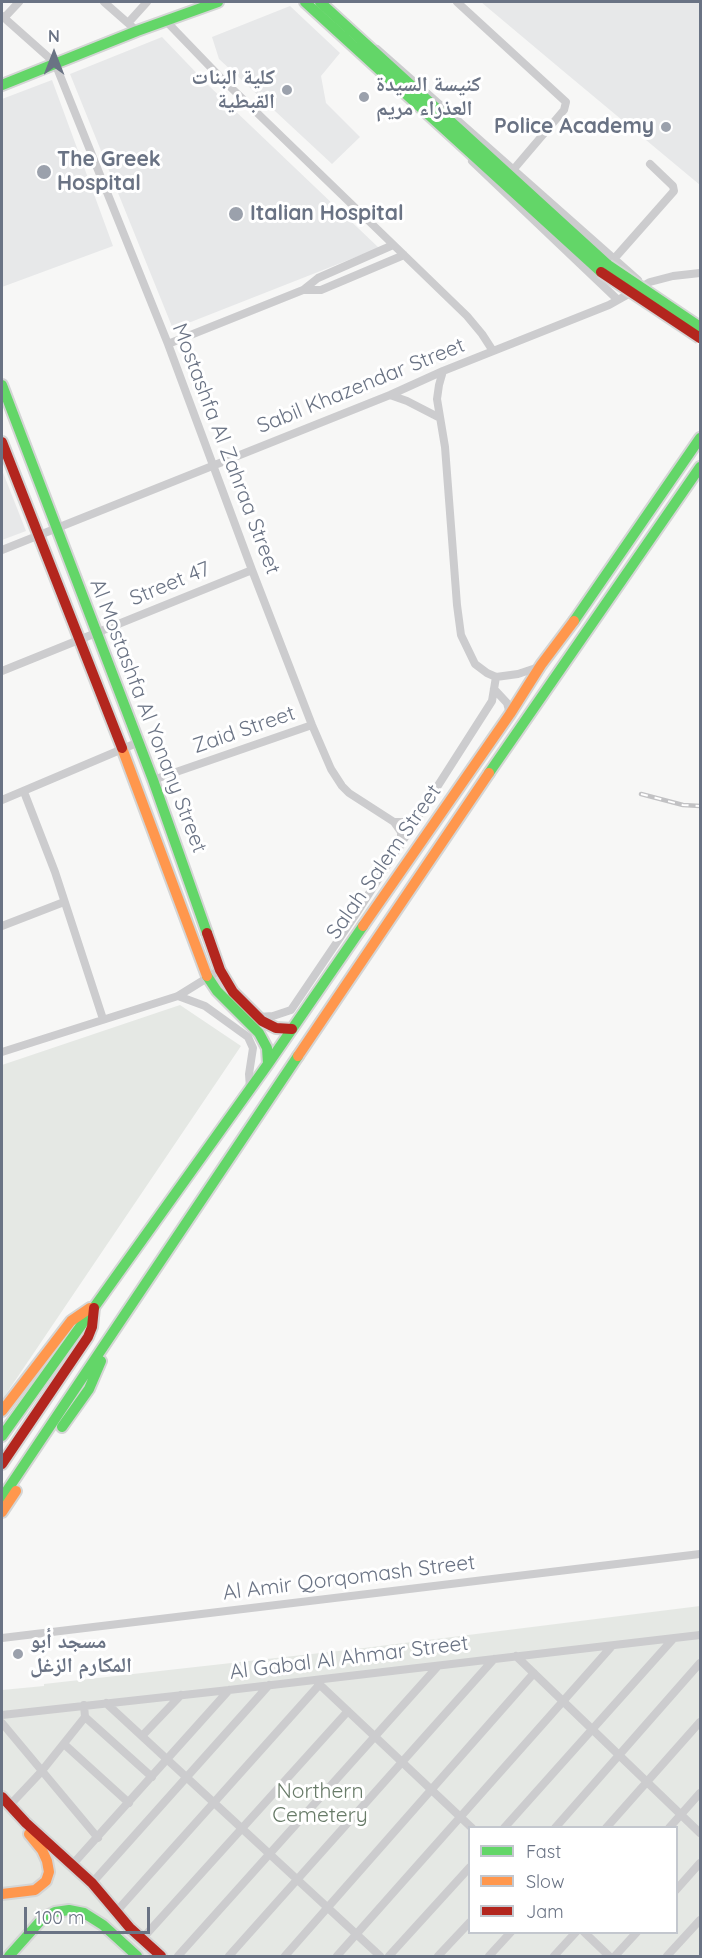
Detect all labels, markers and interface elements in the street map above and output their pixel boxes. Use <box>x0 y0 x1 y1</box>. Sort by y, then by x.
north arrow <box>24 24 84 84</box>
text: N <box>48 26 60 46</box>
place label: كلية البنات القبطية <box>192 65 275 115</box>
place label: كنيسة السيدة العذراء مريم <box>376 72 481 122</box>
marker: كلية البنات القبطية <box>280 83 294 97</box>
marker: كنيسة السيدة العذراء مريم <box>357 90 371 104</box>
place label: Police Academy <box>494 114 654 140</box>
marker: Police Academy <box>659 120 673 134</box>
place label: The Greek Hospital <box>57 147 161 197</box>
marker: The Greek Hospital <box>35 163 53 181</box>
place label: Italian Hospital <box>250 201 404 227</box>
marker: Italian Hospital <box>227 205 245 223</box>
street label: Mostashfa Al Zahraa Street <box>166 320 286 578</box>
street label: Sabil Khazendar Street <box>254 333 468 439</box>
street label: Street 47 <box>126 557 214 611</box>
street label: Al Mostashfa Al Yonany Street <box>84 575 212 857</box>
street label: Zaid Street <box>190 701 298 759</box>
street label: Salah Salem Street <box>321 780 447 944</box>
street label: Al Amir Qorqomash Street <box>221 1550 477 1606</box>
place label: مسجد أبو المكارم الزغل <box>30 1629 132 1679</box>
street label: Al Gabal Al Ahmar Street <box>228 1631 470 1685</box>
marker: مسجد أبو المكارم الزغل <box>11 1647 25 1661</box>
park label: Northern Cemetery <box>272 1779 368 1829</box>
legend <box>468 1826 678 1934</box>
text: Fast <box>526 1840 561 1863</box>
text: Slow <box>526 1870 564 1893</box>
scale bar <box>27 1895 153 1933</box>
text: Jam <box>526 1900 564 1923</box>
text: 100 m <box>35 1906 84 1929</box>

